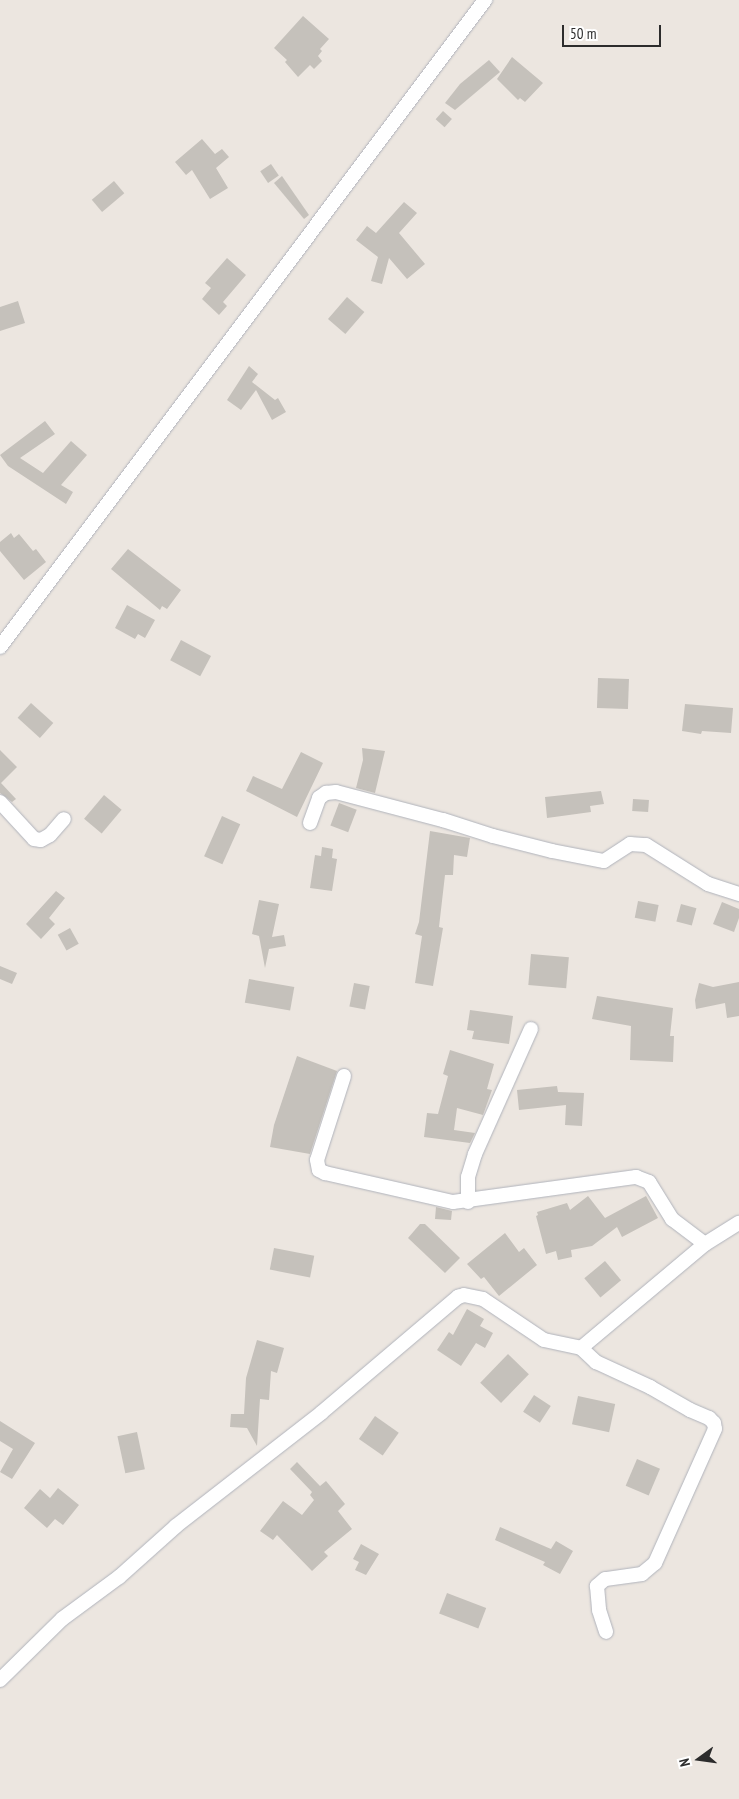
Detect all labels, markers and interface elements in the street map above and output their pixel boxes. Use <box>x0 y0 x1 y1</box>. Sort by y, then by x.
scale bar <box>564 15 663 47</box>
text: 50 m <box>570 24 596 43</box>
north arrow <box>674 1734 724 1784</box>
text: N <box>675 1757 694 1768</box>

